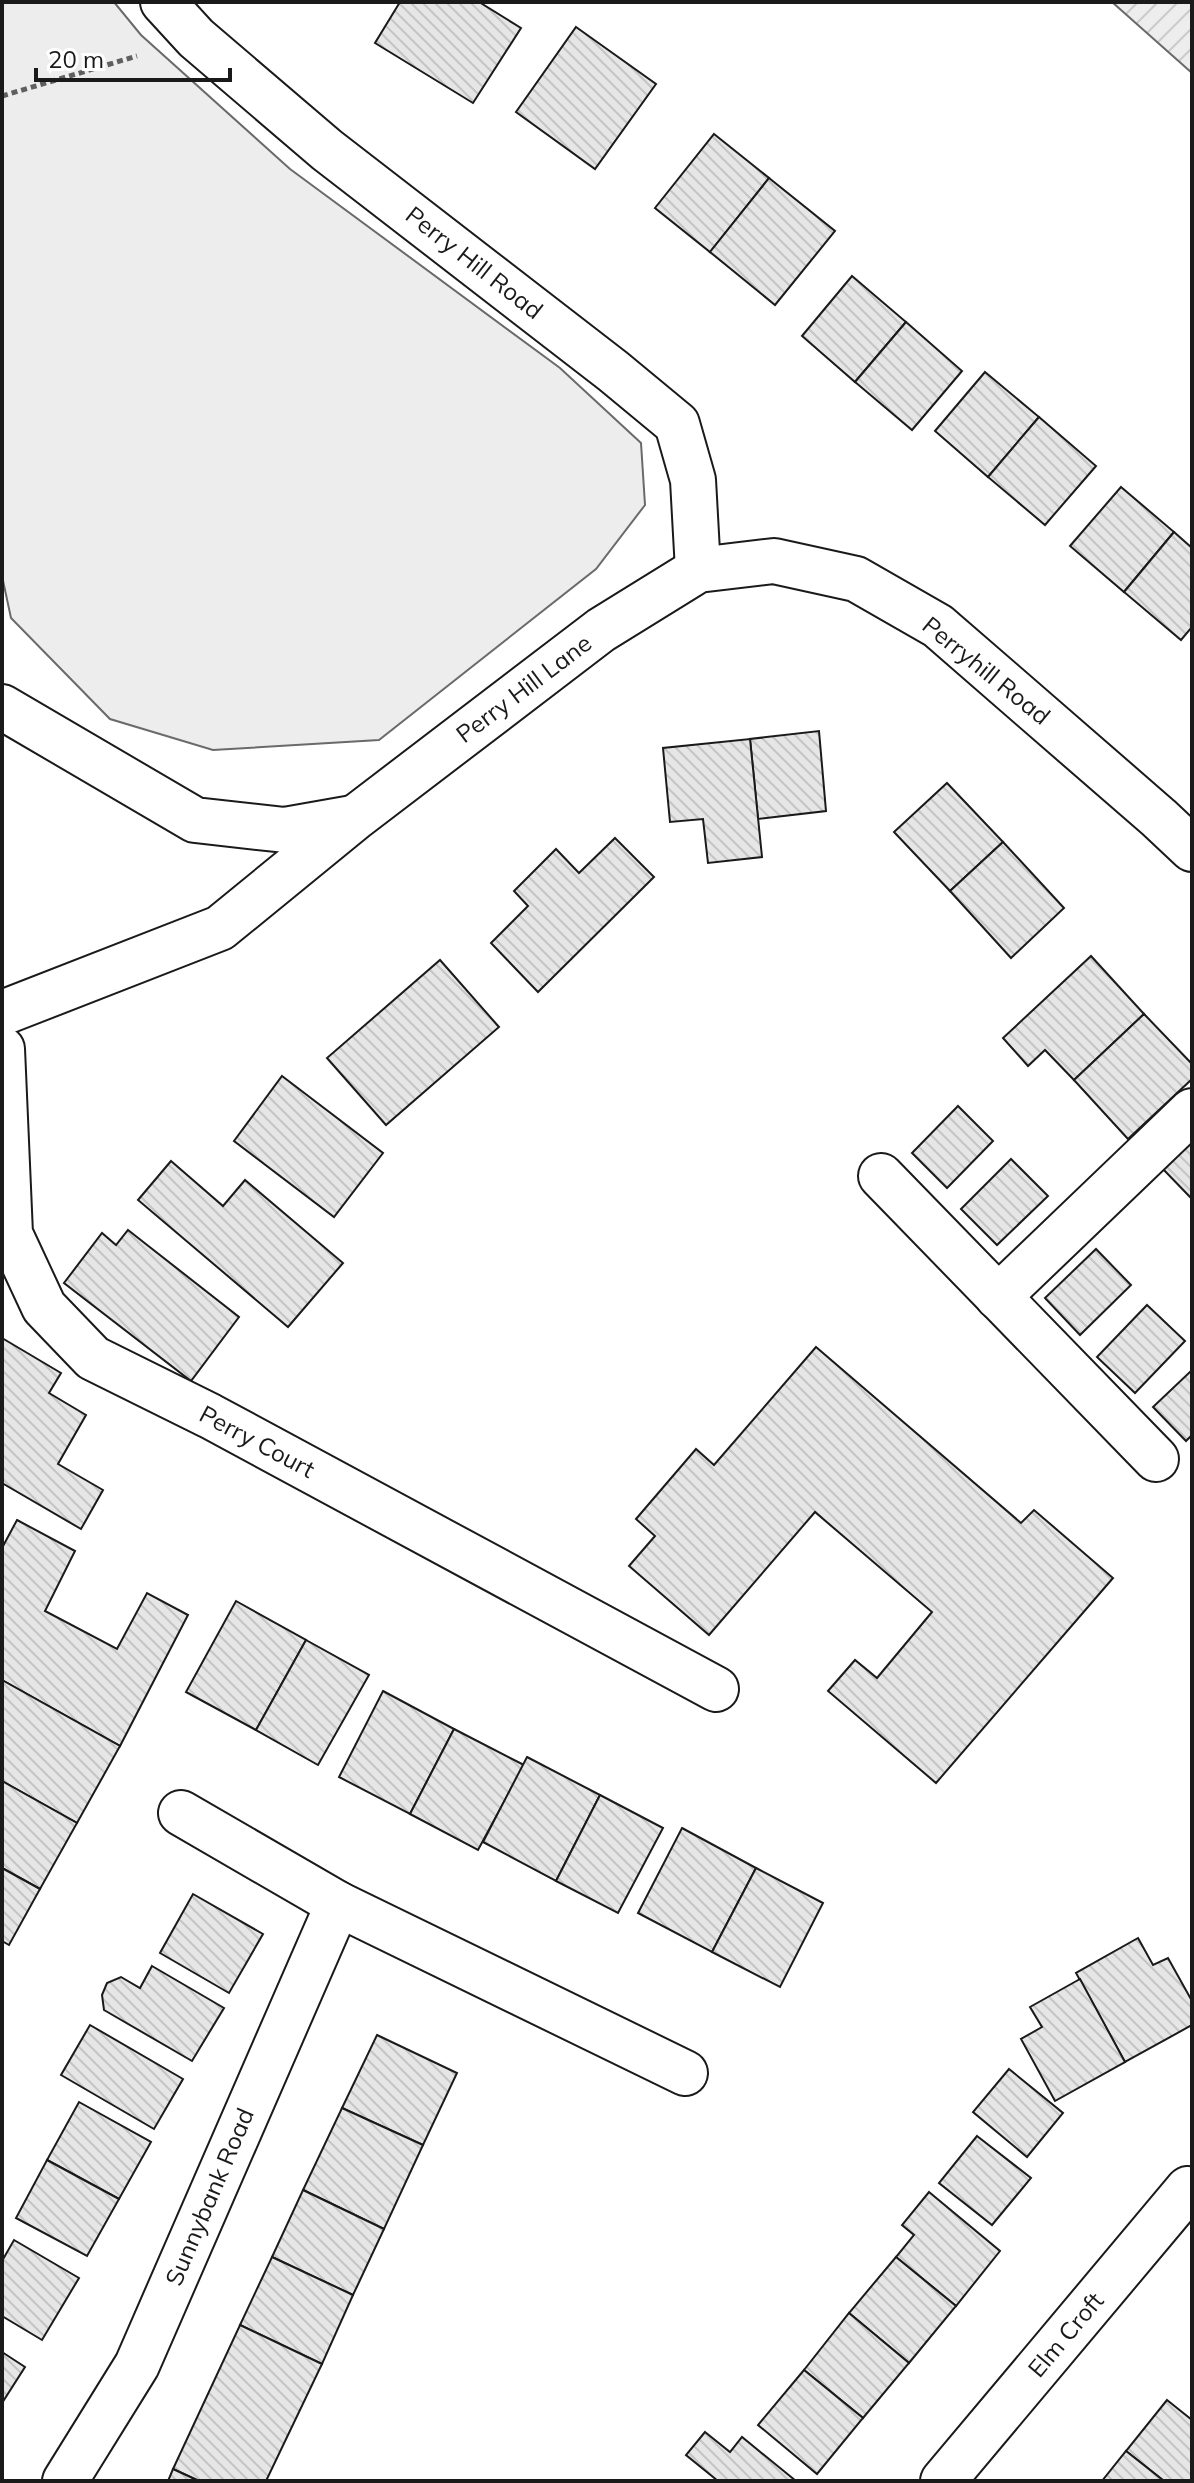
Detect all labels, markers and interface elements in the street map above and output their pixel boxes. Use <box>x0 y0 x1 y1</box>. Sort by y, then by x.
scale bar <box>36 32 230 82</box>
text: 20 m <box>48 44 104 74</box>
street label: Perry Hill Road <box>400 199 549 325</box>
street label: Perryhill Road <box>917 610 1056 731</box>
street label: Perry Hill Lane <box>450 628 597 749</box>
street label: Perry Court <box>195 1398 320 1484</box>
street label: Sunnybank Road <box>158 2103 260 2290</box>
street label: Elm Croft <box>1021 2286 1109 2383</box>

